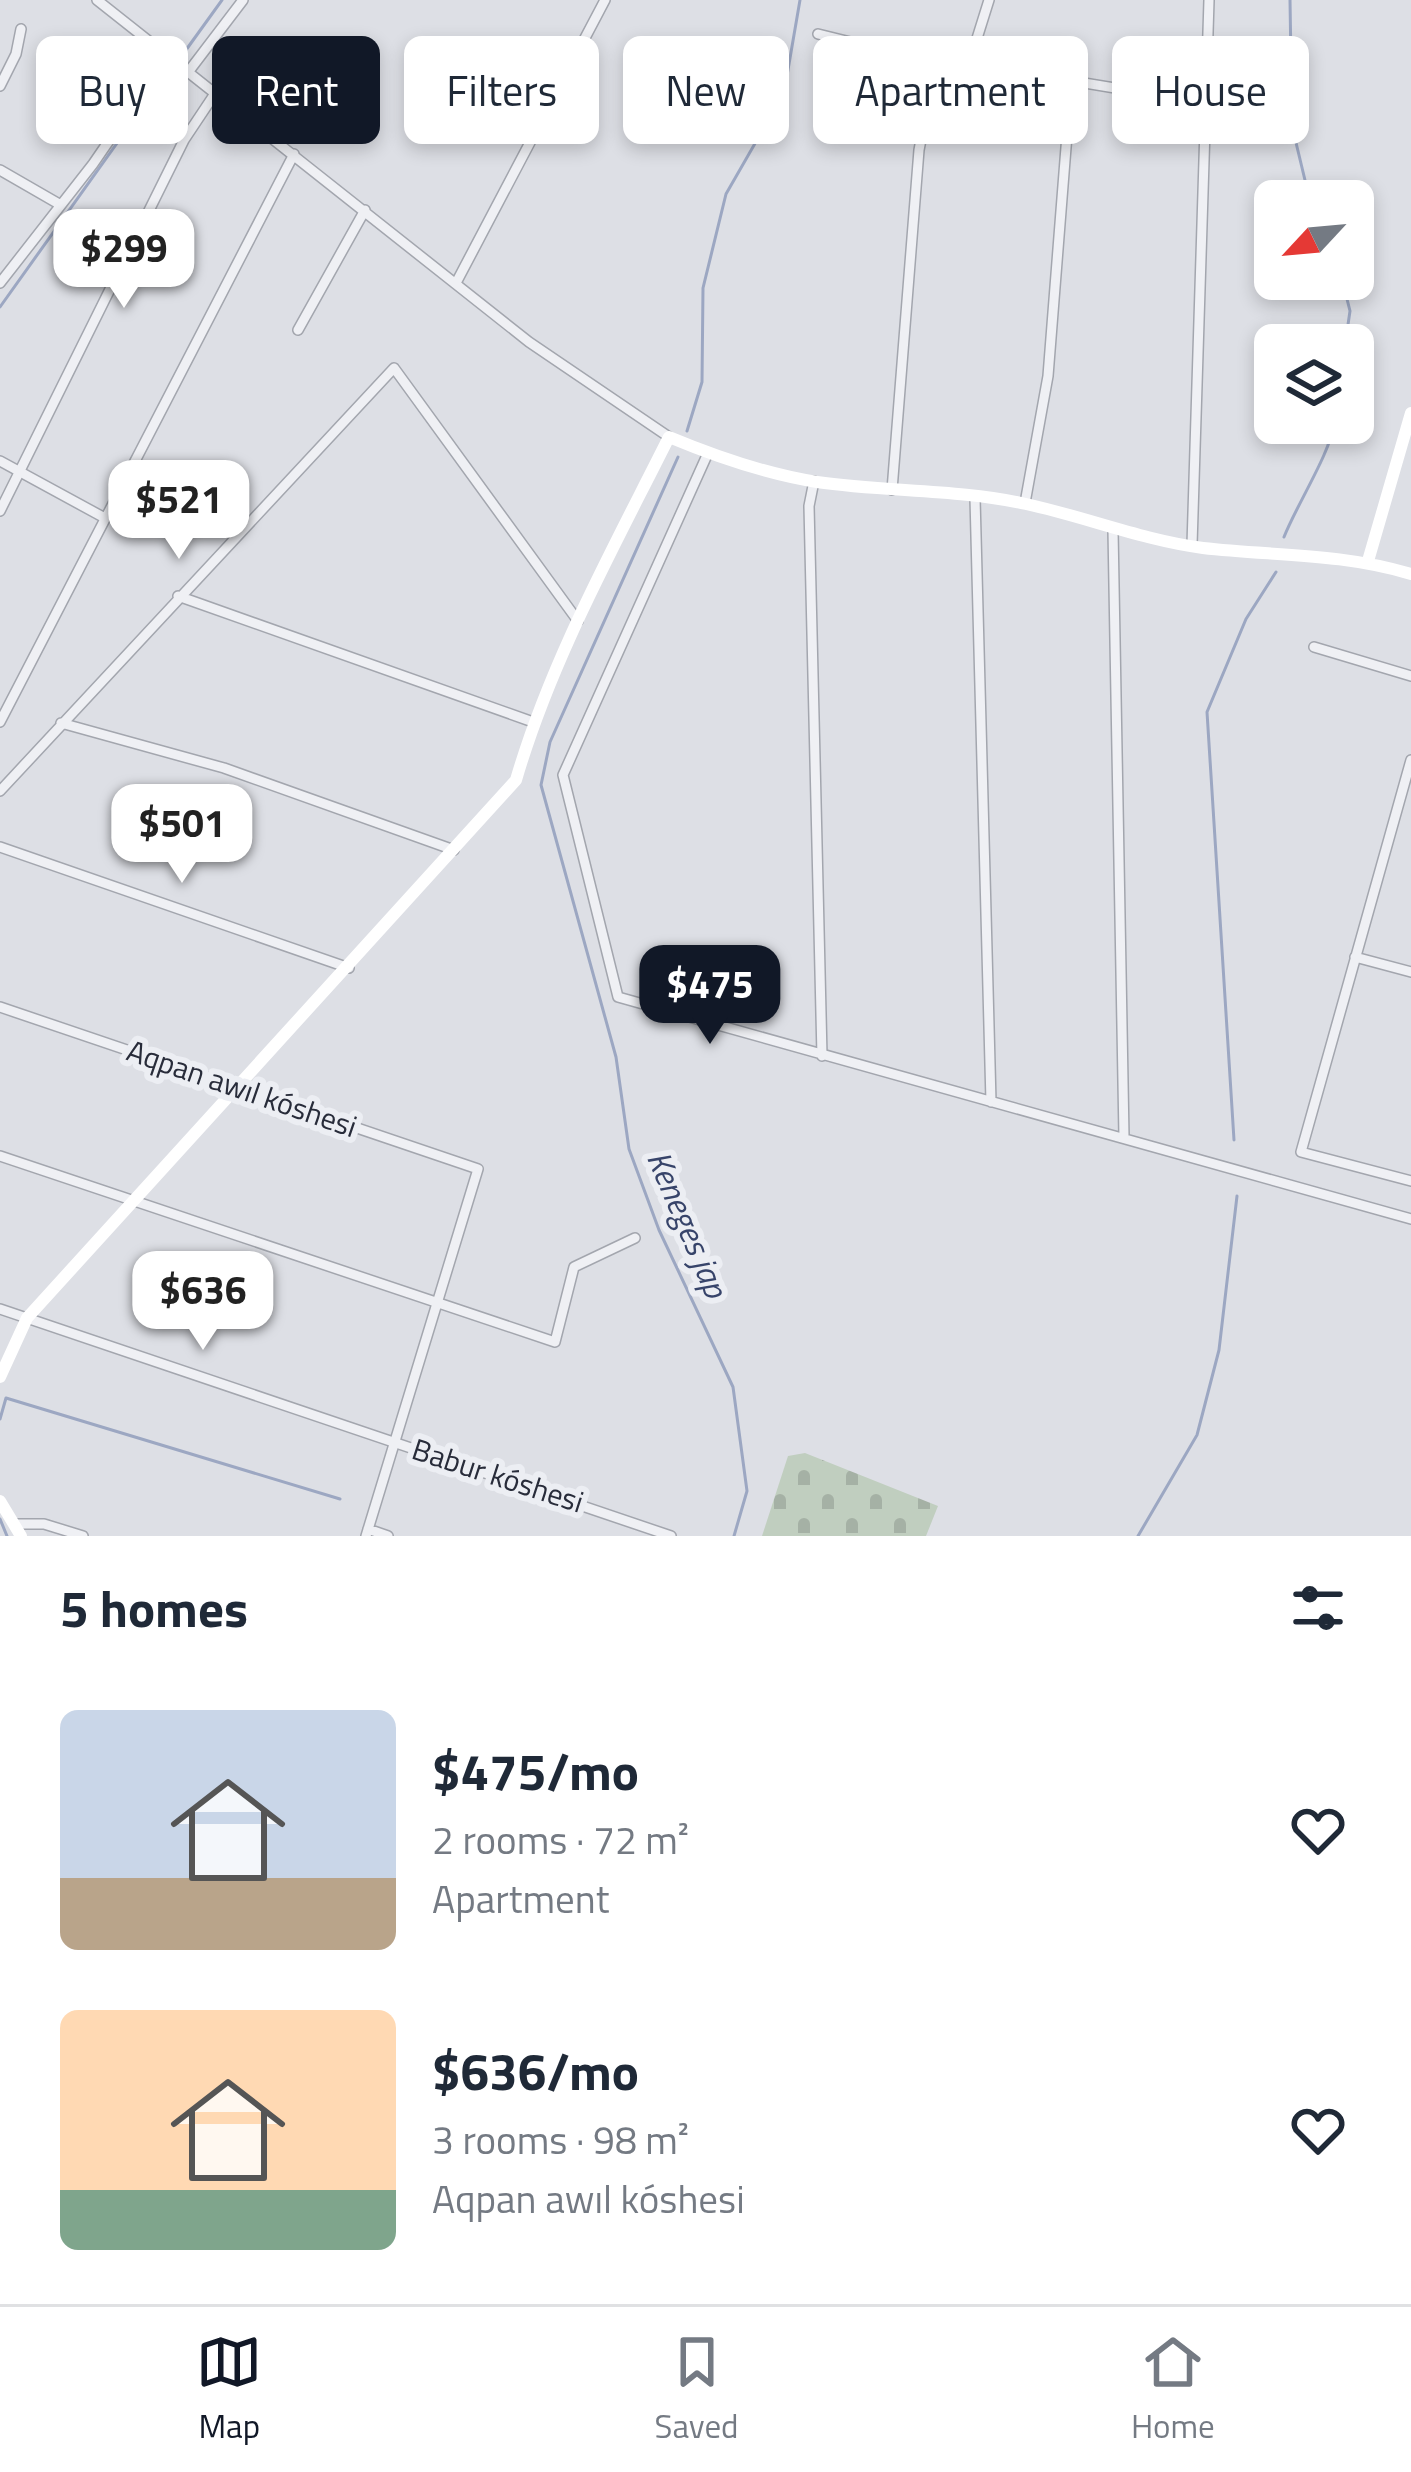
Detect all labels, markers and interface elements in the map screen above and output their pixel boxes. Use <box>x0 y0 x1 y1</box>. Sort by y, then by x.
chip: Buy <box>36 36 188 144</box>
chip: Rent <box>212 36 380 144</box>
chip: Filters <box>404 36 599 144</box>
chip: New <box>623 36 789 144</box>
chip: Apartment <box>813 36 1088 144</box>
chip: House <box>1112 36 1309 144</box>
north arrow <box>1254 180 1374 300</box>
map controls <box>1254 180 1374 444</box>
pin: $299 <box>53 209 195 311</box>
text: $299 <box>80 218 168 277</box>
button: layers <box>1254 324 1374 444</box>
pin: $521 <box>108 460 250 562</box>
text: $521 <box>135 469 223 528</box>
pin: $501 <box>111 784 253 886</box>
text: $501 <box>138 793 226 852</box>
pin: $475 <box>639 945 781 1047</box>
text: $475 <box>666 954 754 1013</box>
street label: Aqpan awıl kóshesi <box>121 1027 363 1149</box>
water label: Keneges jap <box>635 1143 742 1307</box>
pin: $636 <box>132 1251 274 1353</box>
text: $636 <box>159 1260 247 1319</box>
street label: Babur kóshesi <box>406 1426 590 1524</box>
text: 5 homes <box>60 1569 248 1647</box>
icon: filters <box>1285 1575 1351 1641</box>
text: $475/mo <box>432 1732 639 1810</box>
icon: home <box>156 1758 300 1902</box>
icon: heart <box>1285 1797 1351 1863</box>
text: 2 rooms · 72 m² <box>432 1810 689 1869</box>
text: Apartment <box>432 1869 609 1928</box>
text: $636/mo <box>432 2032 639 2110</box>
icon: home <box>156 2058 300 2202</box>
icon: heart <box>1285 2097 1351 2163</box>
text: 3 rooms · 98 m² <box>432 2110 689 2169</box>
text: Aqpan awıl kóshesi <box>432 2169 745 2228</box>
tab: Map <box>196 2329 262 2451</box>
tab: Saved <box>655 2329 739 2451</box>
tab: Home <box>1131 2329 1215 2451</box>

